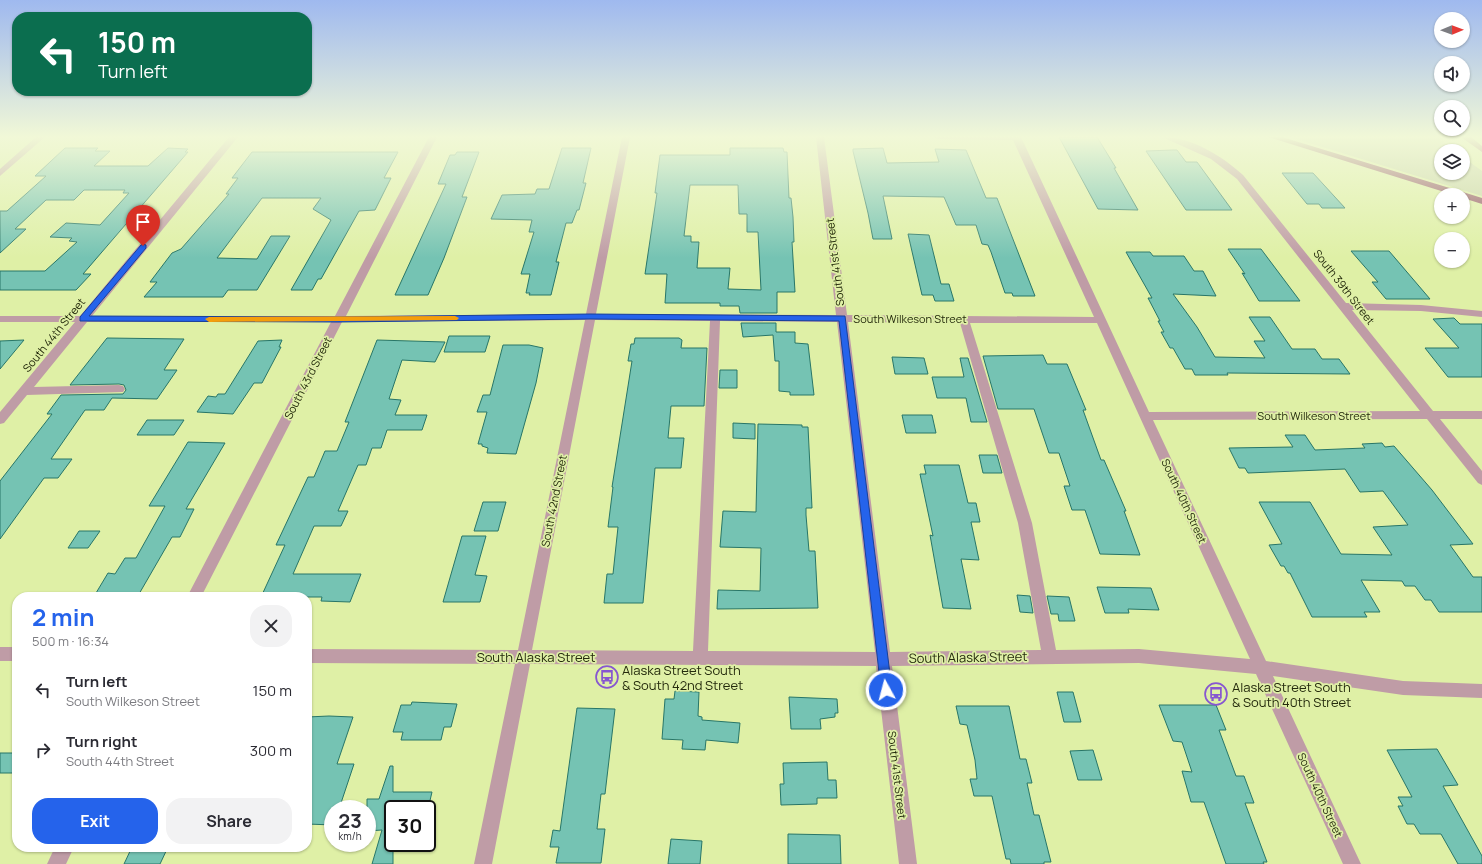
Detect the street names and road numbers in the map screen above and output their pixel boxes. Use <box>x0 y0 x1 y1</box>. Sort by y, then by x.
street label: South 41st Street <box>822 217 847 307</box>
street label: South 39th Street <box>1310 246 1378 327</box>
street label: South 44th Street <box>19 294 88 375</box>
street label: South Wilkeson Street <box>853 311 967 326</box>
street label: South 43rd Street <box>280 334 335 421</box>
street label: South Wilkeson Street <box>1257 408 1371 423</box>
street label: South 42nd Street <box>537 454 570 548</box>
street label: South 40th Street <box>1158 456 1211 545</box>
street label: South Alaska Street <box>908 647 1028 667</box>
street label: South Alaska Street <box>477 648 595 666</box>
street label: South 41st Street <box>885 730 910 820</box>
street label: South 40th Street <box>1294 750 1347 839</box>

